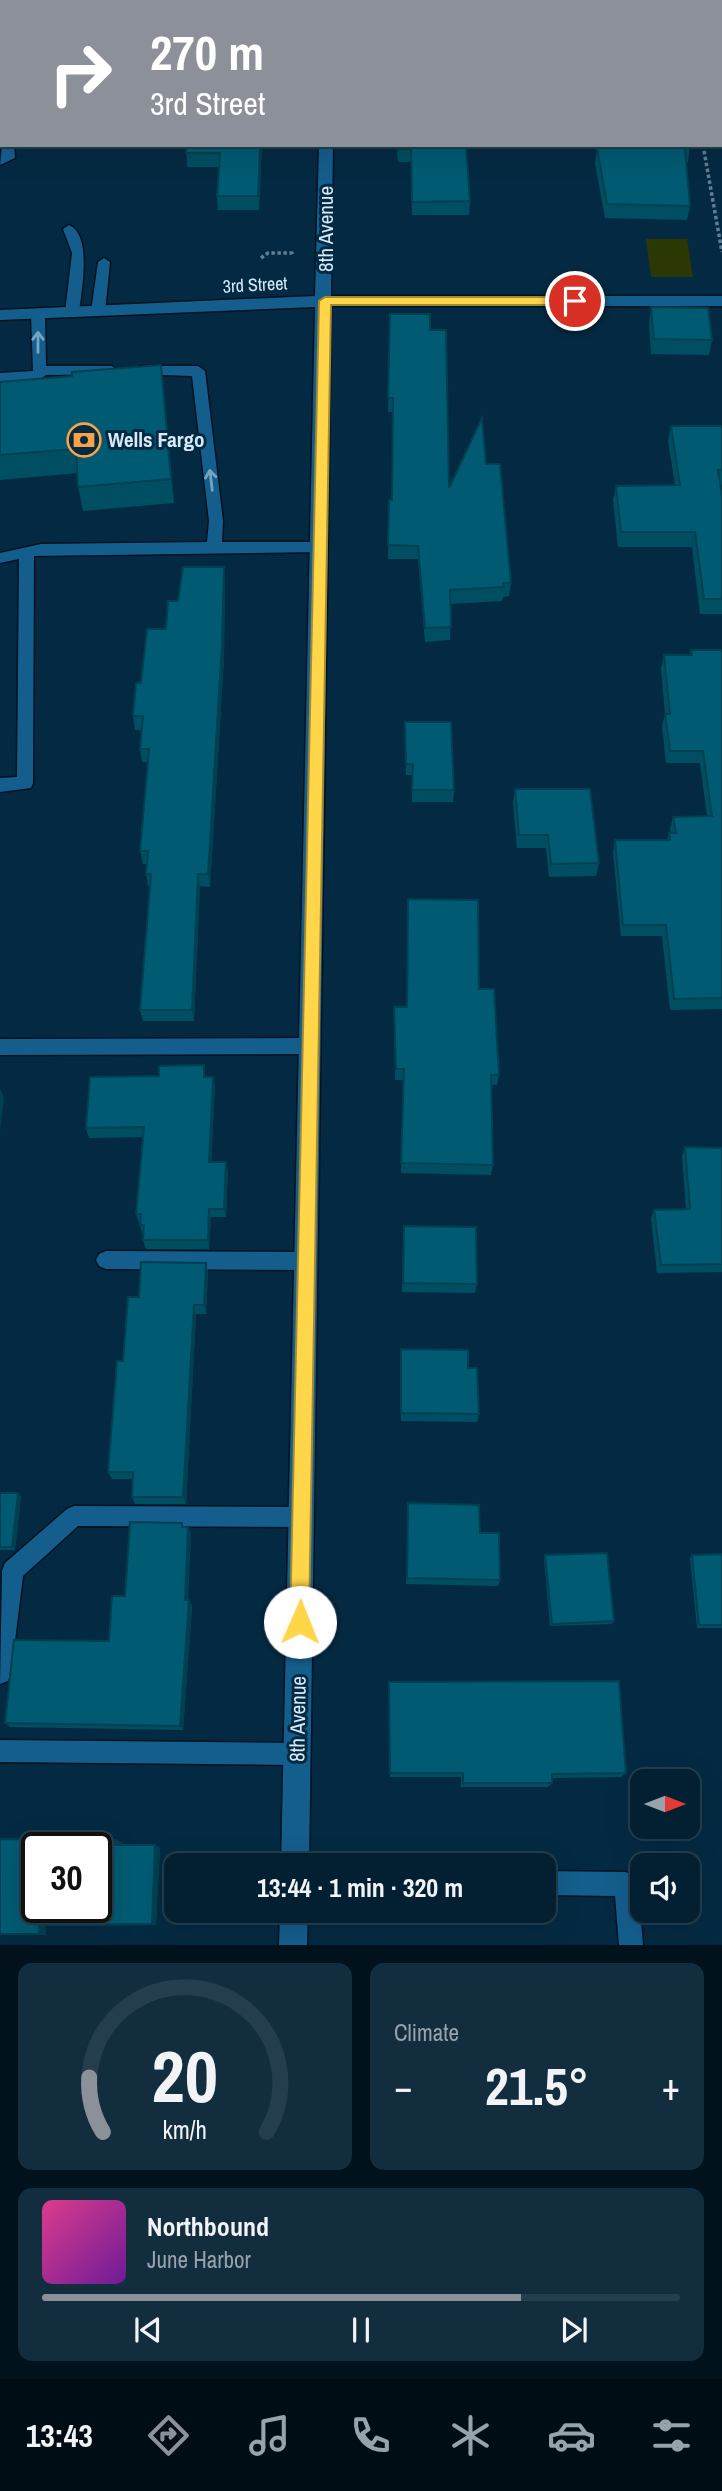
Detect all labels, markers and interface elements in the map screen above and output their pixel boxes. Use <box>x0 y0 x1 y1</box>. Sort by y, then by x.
text: 270 m <box>150 19 264 85</box>
icon: right <box>35 28 126 119</box>
text: 3rd Street <box>150 82 265 125</box>
street label: 8th Avenue <box>311 186 340 272</box>
street label: 3rd Street <box>222 270 288 299</box>
pin <box>545 271 605 331</box>
icon: arrive <box>556 282 594 320</box>
one-way arrow <box>32 331 45 354</box>
bank icon: Wells Fargo <box>65 421 103 459</box>
place label: Wells Fargo <box>108 425 204 454</box>
one-way arrow <box>204 469 217 492</box>
position arrow <box>263 1585 337 1659</box>
street label: 8th Avenue <box>282 1676 313 1762</box>
north arrow <box>630 1769 700 1839</box>
map controls <box>630 1769 700 1923</box>
speed limit sign: 30 <box>21 1832 112 1923</box>
button: sound <box>630 1853 700 1923</box>
text: 13:44 · 1 min · 320 m <box>257 1870 463 1905</box>
text: Climate <box>394 2017 459 2048</box>
text: 20 <box>152 2028 218 2126</box>
text: 21.5° <box>485 2051 589 2121</box>
text: − <box>394 2061 412 2112</box>
text: + <box>662 2061 680 2112</box>
text: km/h <box>163 2113 207 2147</box>
text: Northbound <box>147 2209 269 2244</box>
text: June Harbor <box>147 2244 251 2275</box>
icon: previous <box>129 2311 167 2349</box>
icon: pause <box>342 2311 380 2349</box>
icon: next <box>555 2311 593 2349</box>
icon: directions <box>144 2411 193 2460</box>
icon: music <box>245 2411 294 2460</box>
icon: phone <box>346 2411 395 2460</box>
icon: climate <box>446 2411 495 2460</box>
icon: car <box>547 2411 596 2460</box>
icon: filters <box>647 2411 696 2460</box>
text: 13:43 <box>26 2414 93 2457</box>

